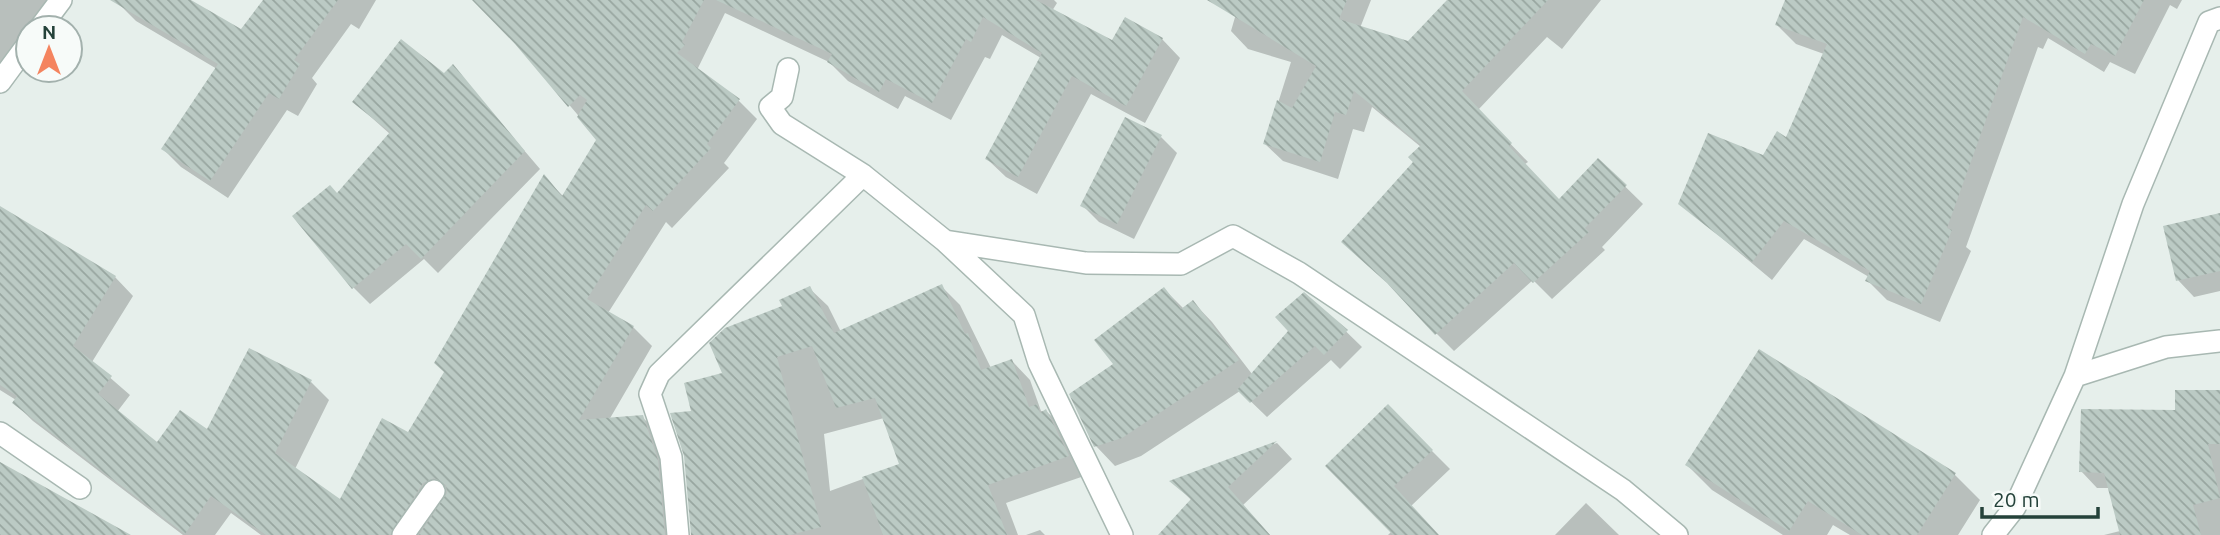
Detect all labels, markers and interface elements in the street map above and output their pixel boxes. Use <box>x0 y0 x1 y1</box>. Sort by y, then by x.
north arrow <box>14 14 84 84</box>
text: N <box>42 21 56 43</box>
scale bar <box>1982 476 2098 520</box>
text: 20 m <box>1993 487 2040 511</box>

